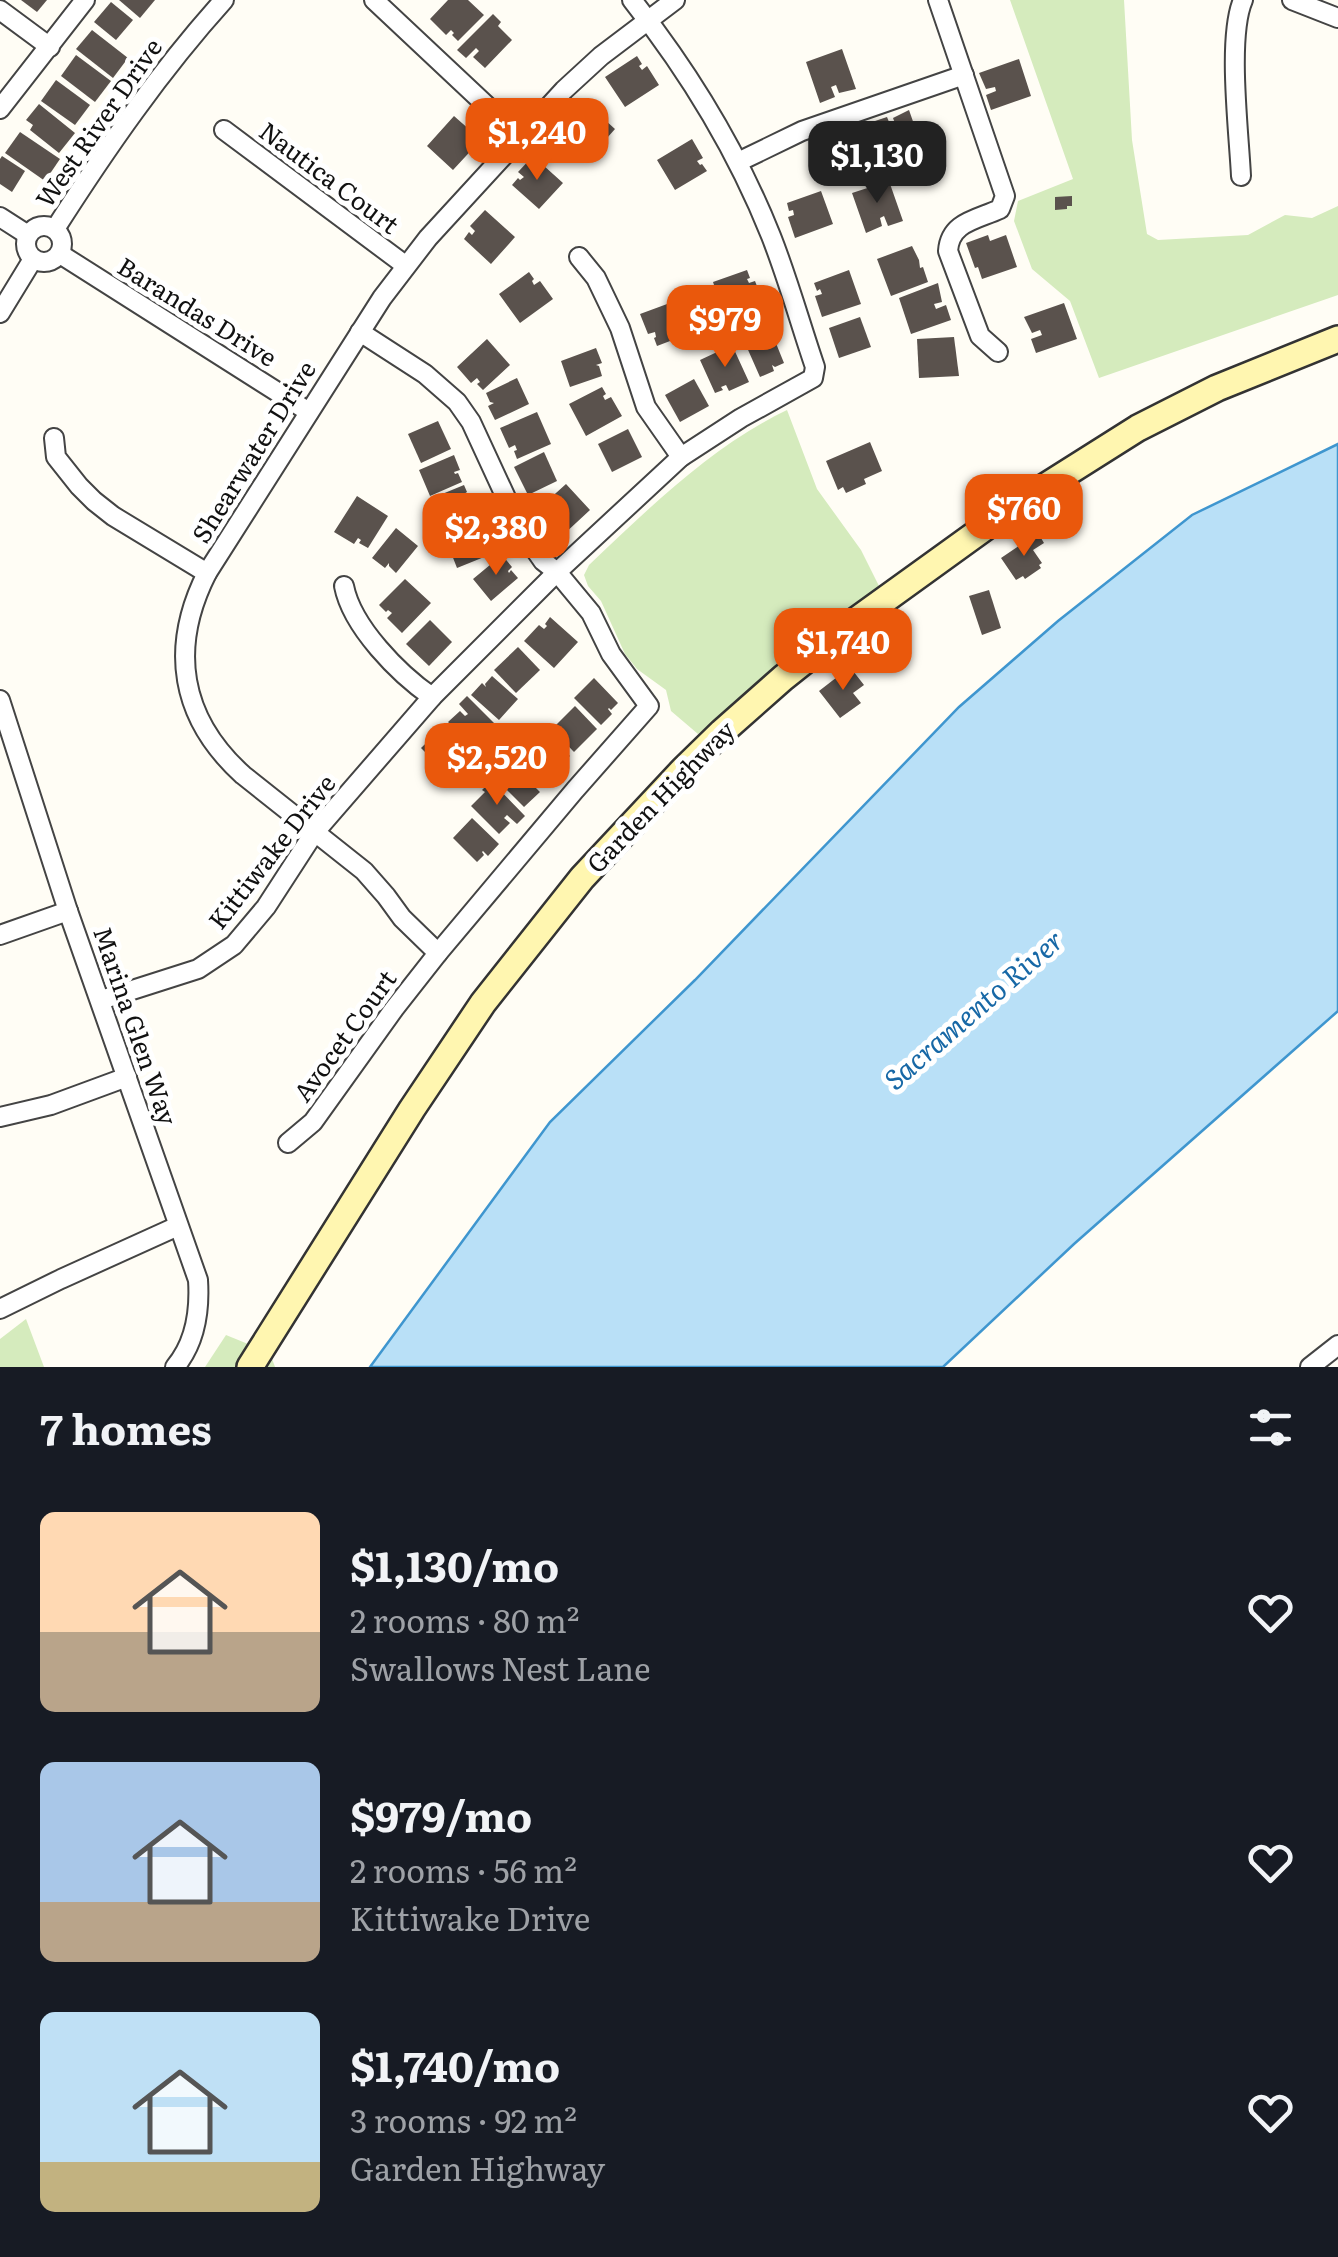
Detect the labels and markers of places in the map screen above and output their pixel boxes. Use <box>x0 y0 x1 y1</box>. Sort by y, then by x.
pin: $1,240 <box>456 98 618 183</box>
pin: $1,130 <box>796 121 958 206</box>
pin: $979 <box>666 285 784 370</box>
pin: $760 <box>965 474 1083 559</box>
pin: $2,380 <box>415 493 577 578</box>
pin: $1,740 <box>762 608 924 693</box>
pin: $2,520 <box>416 723 578 808</box>

